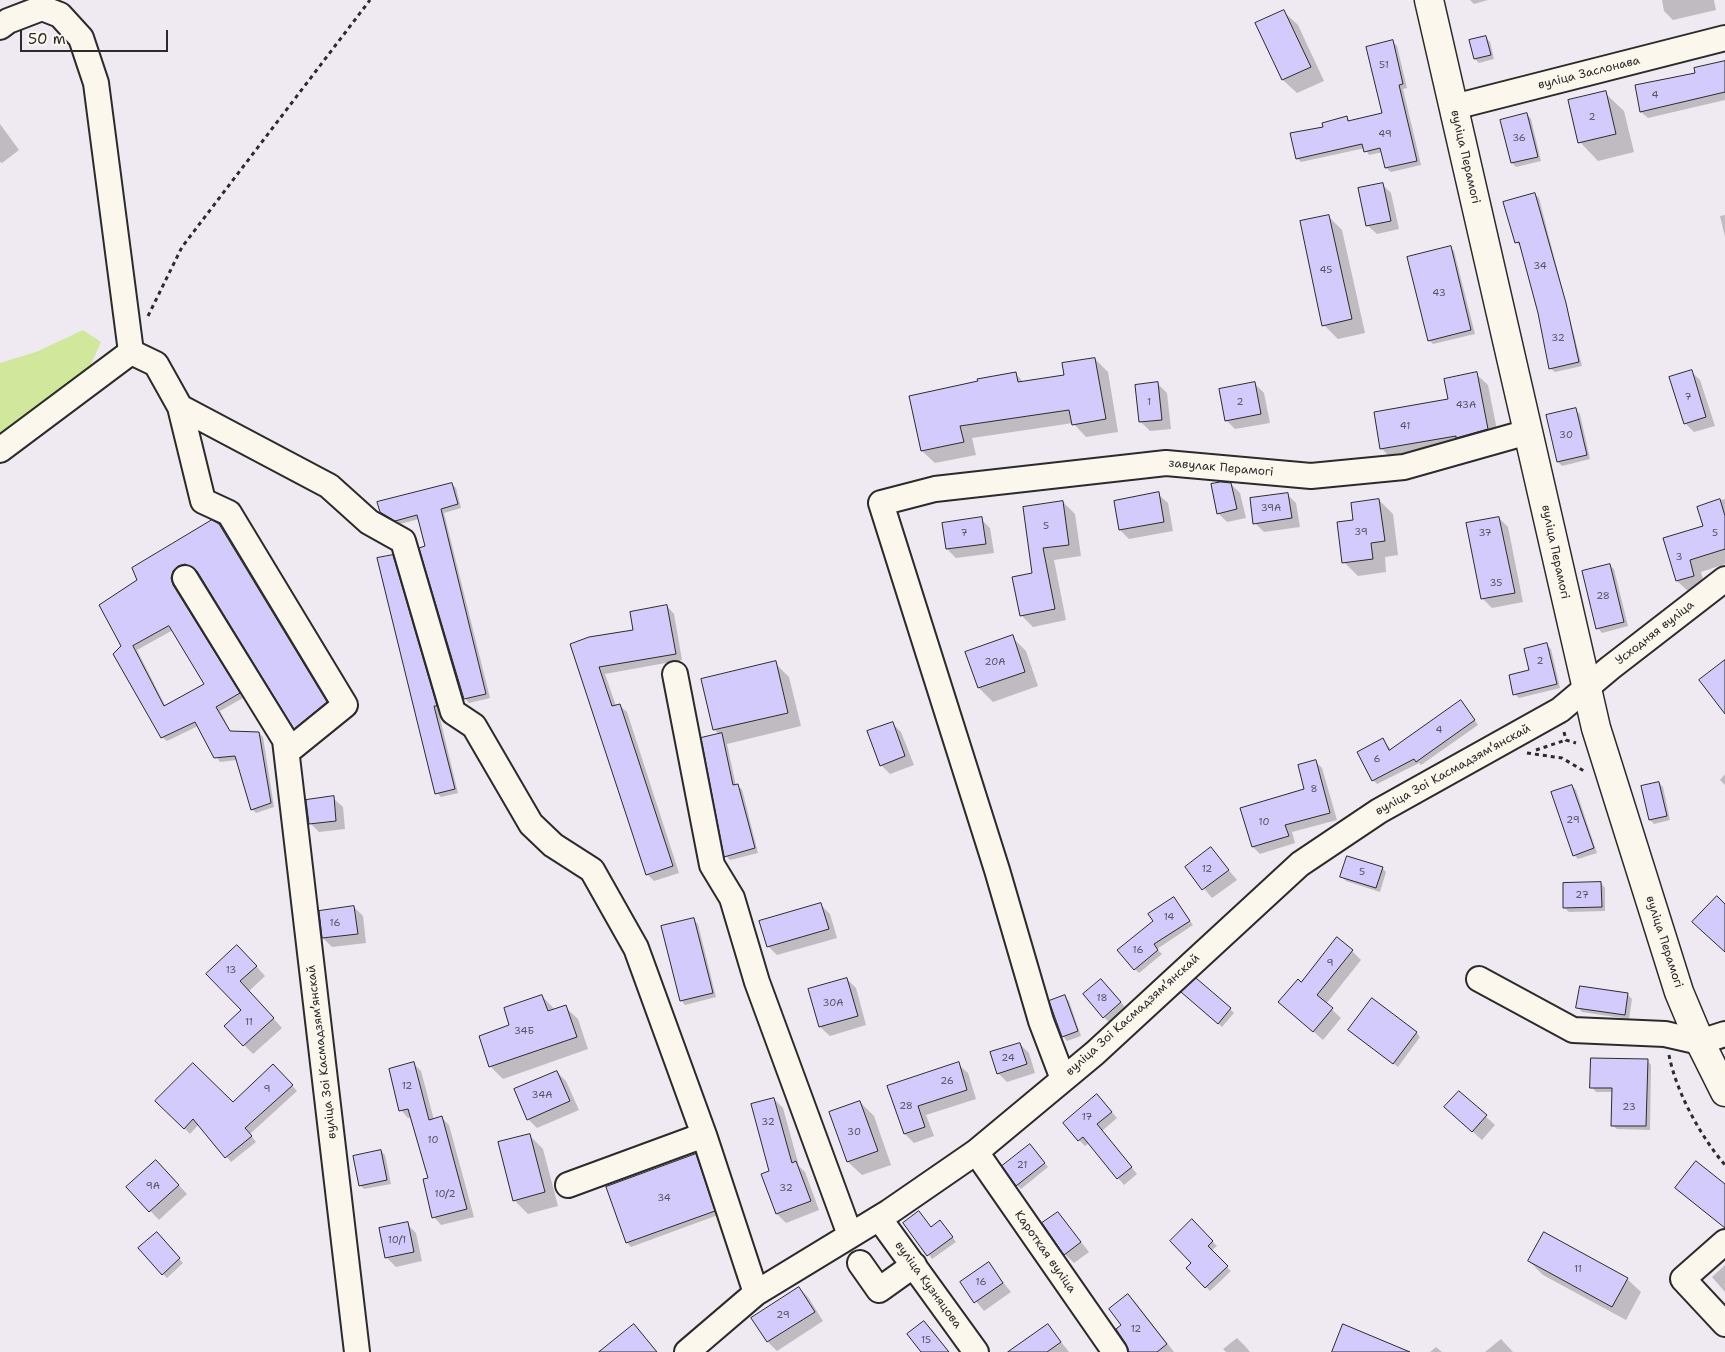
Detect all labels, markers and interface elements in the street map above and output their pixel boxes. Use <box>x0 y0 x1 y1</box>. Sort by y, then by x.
scale bar <box>22 20 170 52</box>
text: 50 m <box>28 29 66 49</box>
street label: вуліца Заслонава <box>1536 53 1642 93</box>
house number: 51 <box>1379 59 1389 71</box>
house number: 4 <box>1652 89 1658 101</box>
street label: вуліца Перамогі <box>1447 109 1483 205</box>
house number: 2 <box>1589 111 1595 123</box>
house number: 49 <box>1378 128 1392 140</box>
house number: 36 <box>1512 132 1526 144</box>
house number: 34 <box>1533 260 1547 272</box>
house number: 45 <box>1320 264 1332 276</box>
house number: 43 <box>1432 287 1446 299</box>
house number: 32 <box>1551 332 1565 344</box>
house number: 7 <box>1685 391 1691 403</box>
house number: 1 <box>1147 396 1151 408</box>
house number: 2 <box>1237 396 1243 408</box>
house number: 43А <box>1456 399 1476 411</box>
house number: 41 <box>1400 420 1410 432</box>
house number: 30 <box>1559 429 1573 441</box>
street label: завулак Перамогі <box>1168 456 1274 480</box>
house number: 39А <box>1261 502 1281 514</box>
street label: вуліца Перамогі <box>1538 504 1572 600</box>
house number: 5 <box>1043 520 1049 532</box>
house number: 39 <box>1354 526 1368 538</box>
house number: 7 <box>961 527 967 539</box>
house number: 37 <box>1478 527 1492 539</box>
house number: 5 <box>1712 527 1718 539</box>
house number: 3 <box>1676 551 1682 563</box>
house number: 35 <box>1490 577 1502 589</box>
house number: 28 <box>1596 590 1610 602</box>
street label: Усходняя вуліца <box>1613 598 1697 668</box>
house number: 2 <box>1537 655 1543 667</box>
house number: 20А <box>985 656 1005 668</box>
street label: вуліца Зоі Касмадзямʼянскай <box>1373 721 1533 819</box>
house number: 4 <box>1436 724 1442 736</box>
house number: 6 <box>1374 753 1380 765</box>
house number: 8 <box>1311 783 1317 795</box>
house number: 29 <box>1566 814 1580 826</box>
house number: 10 <box>1259 816 1269 828</box>
house number: 12 <box>1202 863 1212 875</box>
house number: 5 <box>1359 866 1365 878</box>
house number: 27 <box>1575 889 1589 901</box>
street label: вуліца Перамогі <box>1642 894 1686 990</box>
house number: 14 <box>1164 911 1174 923</box>
house number: 16 <box>330 917 340 929</box>
house number: 16 <box>1133 944 1143 956</box>
street label: вуліца Зоі Касмадзямʼянскай <box>1063 951 1203 1079</box>
house number: 9 <box>1327 957 1333 969</box>
house number: 13 <box>226 964 236 976</box>
street label: вуліца Зоі Касмадзямʼянскай <box>304 964 340 1140</box>
house number: 18 <box>1096 992 1108 1004</box>
house number: 30А <box>822 997 844 1009</box>
house number: 11 <box>245 1016 253 1028</box>
house number: 34Б <box>514 1025 534 1037</box>
house number: 24 <box>1001 1052 1015 1064</box>
house number: 26 <box>940 1075 954 1087</box>
house number: 12 <box>402 1080 412 1092</box>
house number: 9 <box>264 1083 270 1095</box>
house number: 34А <box>532 1089 552 1101</box>
house number: 28 <box>899 1100 913 1112</box>
house number: 23 <box>1622 1101 1636 1113</box>
house number: 17 <box>1082 1111 1092 1123</box>
house number: 32 <box>761 1116 775 1128</box>
house number: 30 <box>847 1126 861 1138</box>
house number: 10 <box>428 1134 438 1146</box>
house number: 21 <box>1017 1159 1027 1171</box>
house number: 9А <box>146 1180 160 1192</box>
house number: 32 <box>779 1182 793 1194</box>
house number: 10/2 <box>435 1188 455 1200</box>
house number: 34 <box>657 1192 671 1204</box>
street label: Кароткая вуліца <box>1011 1208 1079 1296</box>
house number: 10/1 <box>388 1234 406 1246</box>
street label: вуліца Кузняцова <box>892 1239 964 1331</box>
house number: 11 <box>1574 1263 1582 1275</box>
house number: 16 <box>976 1276 986 1288</box>
house number: 29 <box>776 1309 790 1321</box>
house number: 12 <box>1131 1323 1141 1335</box>
house number: 15 <box>921 1334 931 1346</box>

